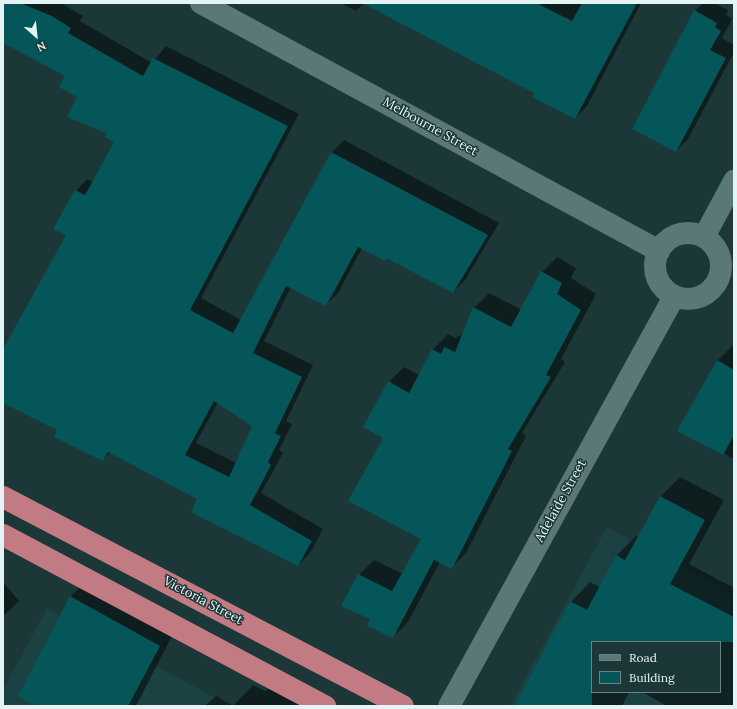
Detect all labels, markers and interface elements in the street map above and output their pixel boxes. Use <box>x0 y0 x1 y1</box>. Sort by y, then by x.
north arrow <box>16 16 56 56</box>
text: N <box>34 39 48 55</box>
street label: Melbourne Street <box>380 94 480 160</box>
street label: Adelaide Street <box>532 457 590 545</box>
street label: Victoria Street <box>161 574 245 628</box>
legend <box>591 641 721 693</box>
text: Road <box>629 650 657 665</box>
text: Building <box>629 670 675 685</box>

